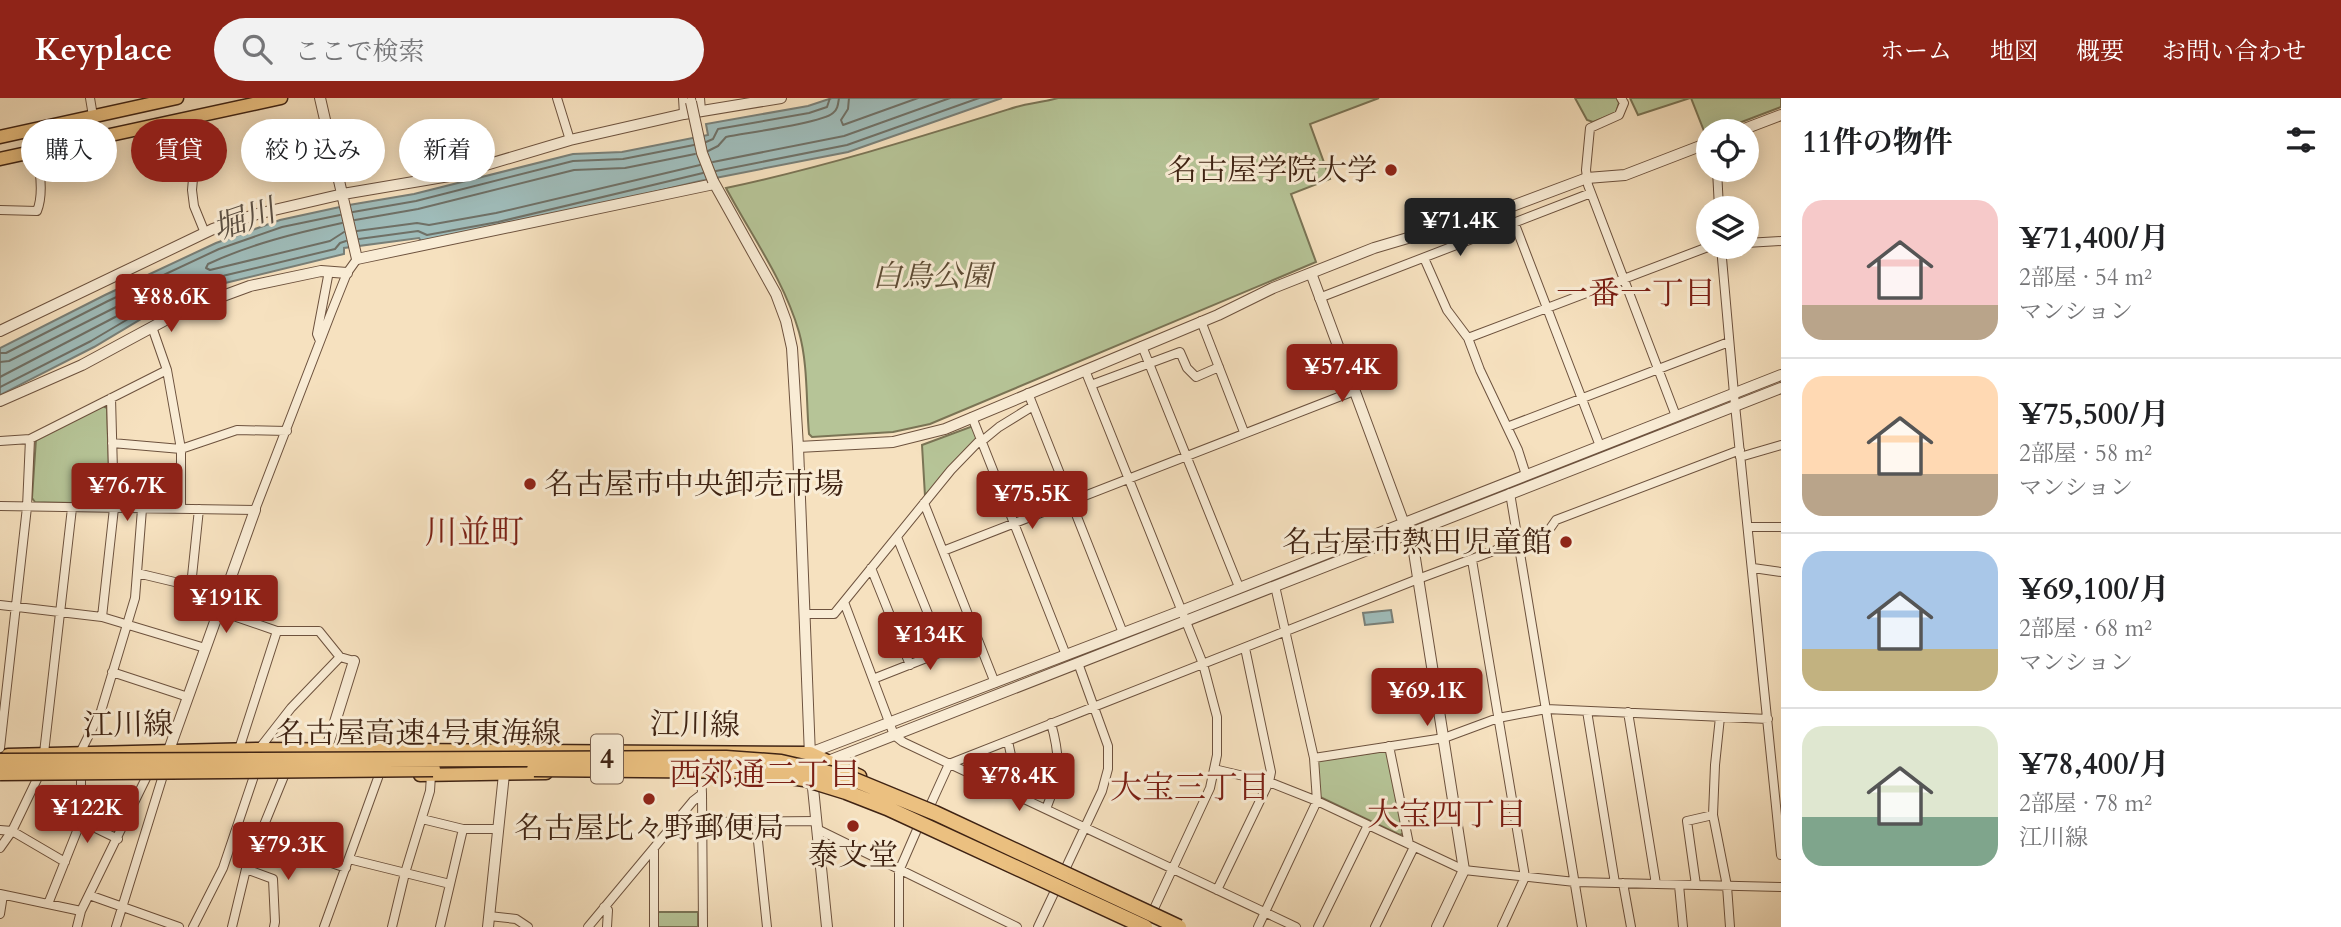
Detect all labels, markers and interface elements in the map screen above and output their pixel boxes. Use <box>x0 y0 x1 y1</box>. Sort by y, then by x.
search box <box>214 18 704 81</box>
text: Keyplace <box>35 27 172 72</box>
icon: search <box>238 30 276 68</box>
text: ここで検索 <box>294 34 424 69</box>
text: ホーム <box>1880 35 1952 68</box>
text: 地図 <box>1990 35 2038 68</box>
text: 概要 <box>2076 35 2124 68</box>
text: お問い合わせ <box>2162 35 2306 68</box>
chip: 購入 <box>21 119 117 182</box>
chip: 賃貸 <box>131 119 227 182</box>
chip: 絞り込み <box>241 119 385 182</box>
chip: 新着 <box>399 119 495 182</box>
map controls <box>1696 119 1759 259</box>
button: locate <box>1696 119 1759 182</box>
icon: filters <box>2282 121 2320 159</box>
text: 11件の物件 <box>1802 122 1953 163</box>
place label: 名古屋学院大学 <box>1167 150 1377 191</box>
marker: 名古屋学院大学 <box>1383 162 1399 178</box>
water label: 堀川 <box>207 188 284 251</box>
button: layers <box>1696 196 1759 259</box>
pin: ¥71.4K <box>1403 198 1517 258</box>
text: ¥71.4K <box>1421 205 1500 236</box>
text: ¥71,400/月 <box>2019 218 2169 259</box>
icon: home <box>1858 228 1942 312</box>
park label: 白鳥公園 <box>872 256 997 297</box>
text: 2部屋 · 54 m² <box>2019 262 2152 293</box>
district label: 一番一丁目 <box>1556 272 1716 316</box>
pin: ¥88.6K <box>114 274 228 334</box>
text: ¥88.6K <box>132 281 211 312</box>
text: マンション <box>2019 296 2133 327</box>
pin: ¥57.4K <box>1285 344 1399 404</box>
text: ¥57.4K <box>1303 351 1382 382</box>
text: ¥75,500/月 <box>2019 394 2169 435</box>
icon: home <box>1858 404 1942 488</box>
text: 2部屋 · 58 m² <box>2019 438 2152 469</box>
pin: ¥76.7K <box>70 464 184 523</box>
place label: 名古屋市中央卸売市場 <box>544 464 844 505</box>
text: ¥76.7K <box>88 470 167 501</box>
pin: ¥75.5K <box>975 472 1089 531</box>
text: マンション <box>2019 472 2133 503</box>
marker: 名古屋市中央卸売市場 <box>522 476 538 492</box>
text: ¥75.5K <box>993 478 1072 509</box>
district label: 川並町 <box>425 510 524 555</box>
place label: 名古屋市熱田児童館 <box>1282 522 1552 563</box>
marker: 名古屋市熱田児童館 <box>1558 534 1574 550</box>
text: ¥69,100/月 <box>2019 569 2169 610</box>
pin: ¥191K <box>177 575 275 635</box>
icon: home <box>1858 579 1942 663</box>
text: ¥191K <box>190 582 262 613</box>
pin: ¥134K <box>881 612 979 672</box>
text: 2部屋 · 68 m² <box>2019 613 2152 644</box>
text: ¥134K <box>894 619 966 650</box>
text: マンション <box>2019 647 2133 678</box>
pin: ¥69.1K <box>1370 668 1484 728</box>
text: ¥69.1K <box>1388 675 1467 706</box>
street label: 江川線 <box>83 704 173 746</box>
street label: 江川線 <box>650 704 740 746</box>
street label: 名古屋高速4号東海線 <box>275 713 561 754</box>
road number: 4 <box>591 734 623 784</box>
text: ¥78,400/月 <box>2019 744 2169 785</box>
district label: 西郊通二丁目 <box>669 753 861 797</box>
pin: ¥78.4K <box>962 754 1076 813</box>
icon: home <box>1858 754 1942 838</box>
text: ¥78.4K <box>980 760 1059 791</box>
district label: 大宝三丁目 <box>1110 766 1270 810</box>
pin: ¥122K <box>38 786 136 845</box>
text: 2部屋 · 78 m² <box>2019 788 2152 819</box>
marker: 名古屋比々野郵便局 <box>641 791 657 807</box>
text: ¥122K <box>51 792 123 823</box>
district label: 大宝四丁目 <box>1367 793 1527 837</box>
place label: 名古屋比々野郵便局 <box>514 808 784 849</box>
marker: 泰文堂 <box>845 818 861 834</box>
pin: ¥79.3K <box>231 822 345 882</box>
text: 江川線 <box>2019 822 2088 853</box>
text: ¥79.3K <box>249 829 328 860</box>
place label: 泰文堂 <box>808 835 898 876</box>

